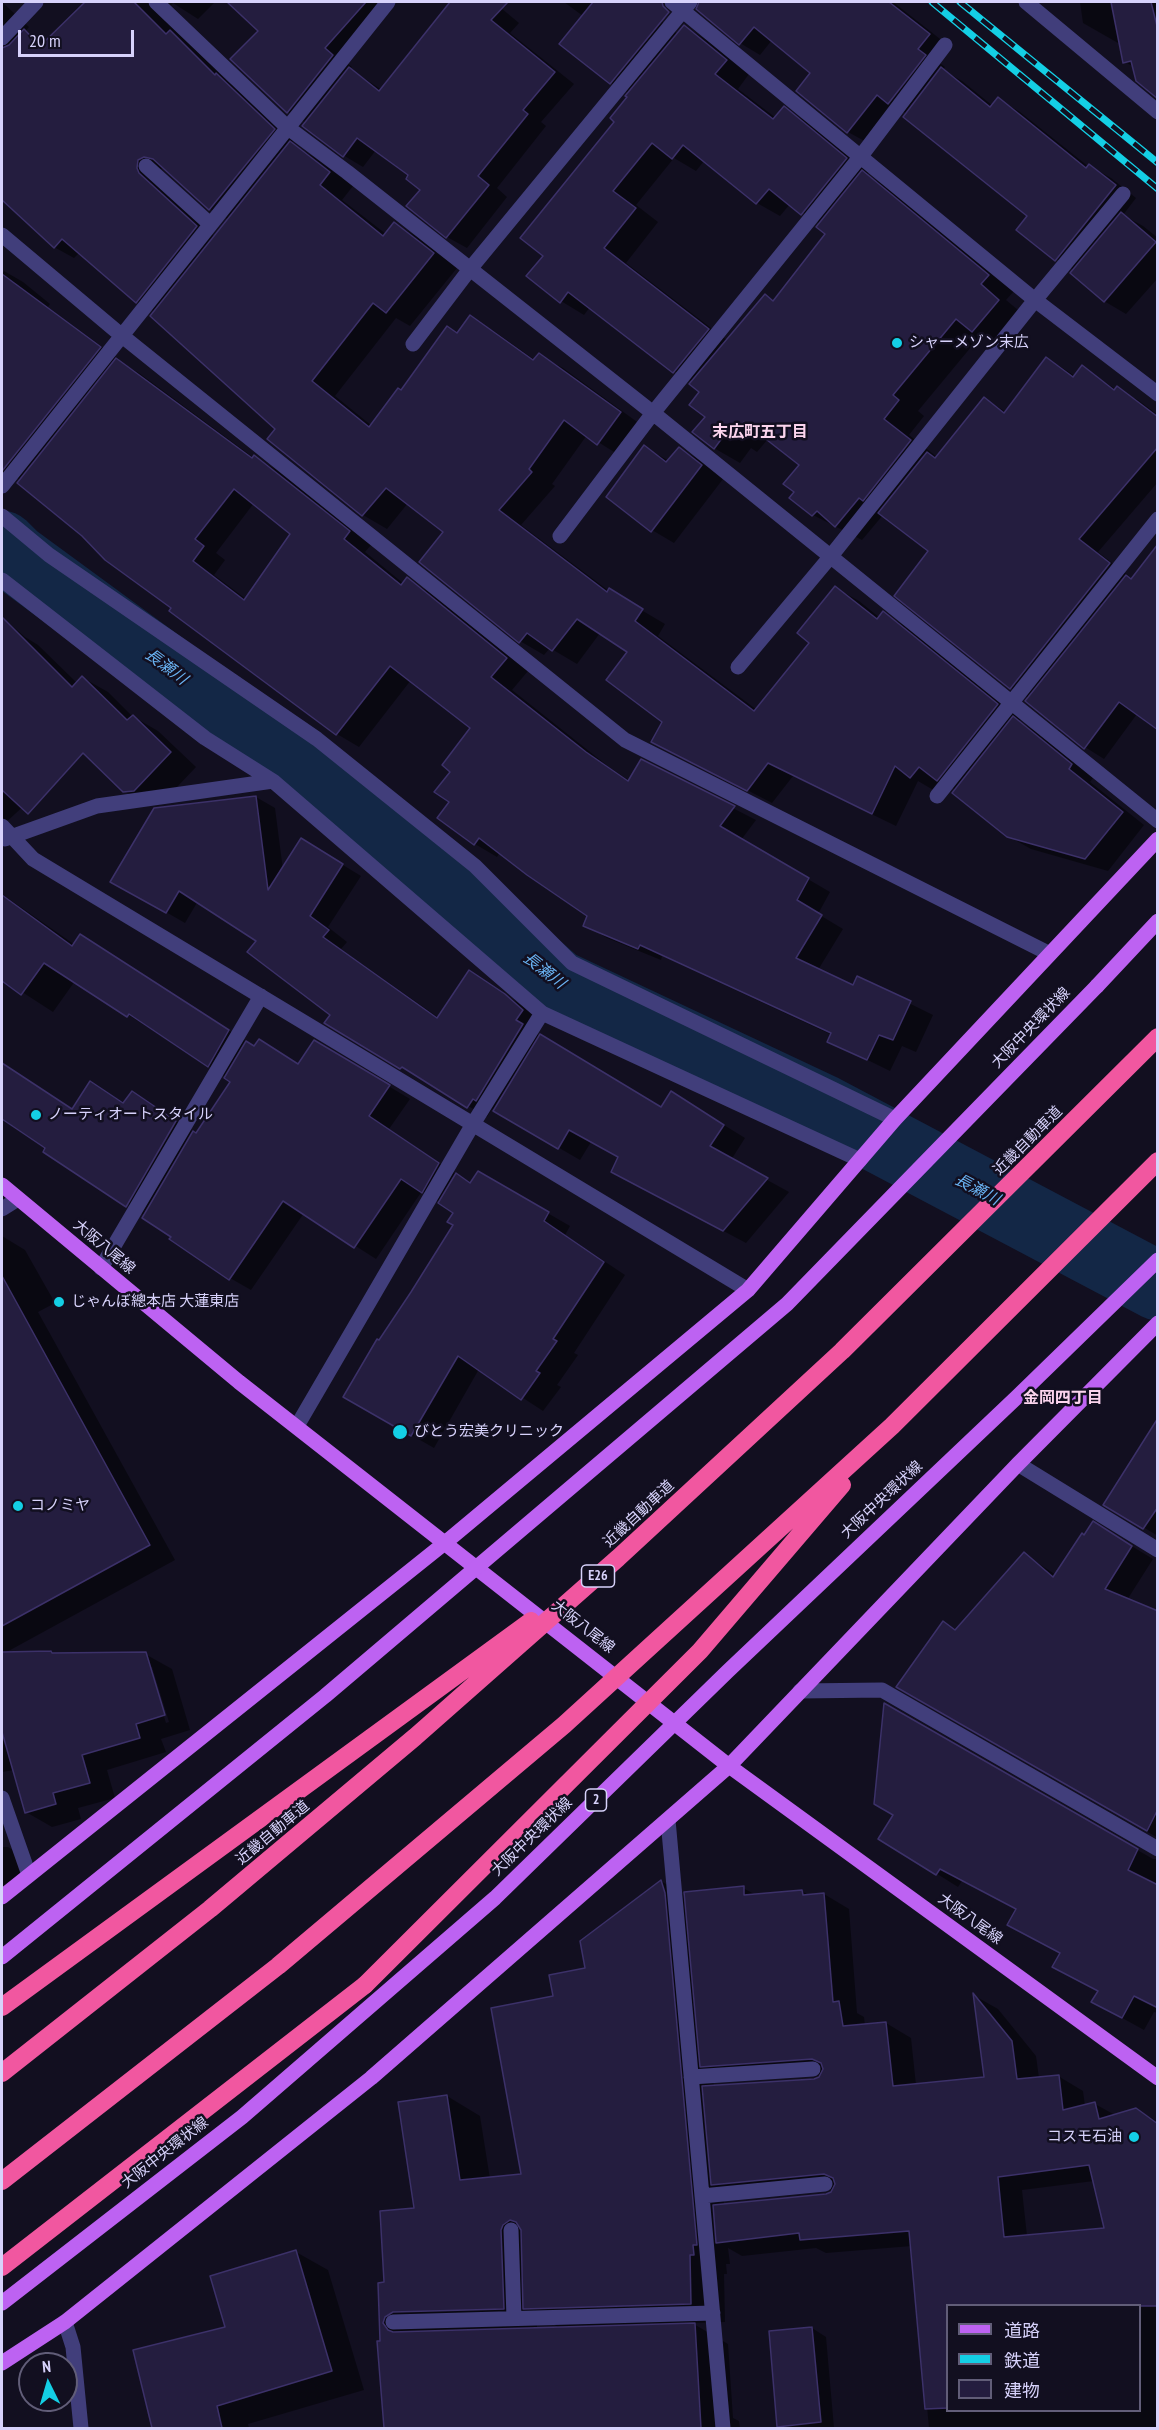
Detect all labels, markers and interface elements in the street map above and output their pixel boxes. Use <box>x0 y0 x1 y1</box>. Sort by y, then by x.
scale bar <box>21 18 136 56</box>
text: 20 m <box>29 29 61 52</box>
place label: シャーメゾン末広 <box>909 334 1029 352</box>
marker: シャーメゾン末広 <box>890 336 904 350</box>
district label: 末広町五丁目 <box>712 422 808 442</box>
water label: 長瀬川 <box>141 645 191 689</box>
water label: 長瀬川 <box>519 949 569 993</box>
street label: 大阪中央環状線 <box>988 984 1074 1072</box>
street label: 近畿自動車道 <box>990 1103 1066 1179</box>
place label: ノーティオートスタイル <box>48 1106 213 1124</box>
marker: ノーティオートスタイル <box>29 1108 43 1122</box>
water label: 長瀬川 <box>951 1170 1003 1210</box>
street label: 大阪八尾線 <box>69 1216 139 1278</box>
place label: じゃんぼ總本店 大蓮東店 <box>71 1293 239 1311</box>
marker: じゃんぼ總本店 大蓮東店 <box>52 1295 66 1309</box>
district label: 金岡四丁目 <box>1023 1388 1103 1408</box>
marker: びとう宏美クリニック <box>391 1423 409 1441</box>
place label: びとう宏美クリニック <box>414 1423 564 1441</box>
street label: 大阪中央環状線 <box>837 1458 927 1542</box>
street label: 近畿自動車道 <box>600 1477 678 1551</box>
place label: コノミヤ <box>30 1497 90 1515</box>
marker: コノミヤ <box>11 1499 25 1513</box>
road number: E26 <box>582 1565 614 1587</box>
street label: 大阪八尾線 <box>548 1597 618 1657</box>
road number: 2 <box>586 1789 606 1811</box>
street label: 大阪中央環状線 <box>488 1794 576 1880</box>
street label: 近畿自動車道 <box>233 1797 313 1869</box>
street label: 大阪八尾線 <box>934 1890 1006 1948</box>
street label: 大阪中央環状線 <box>118 2114 212 2192</box>
place label: コスモ石油 <box>1047 2128 1122 2146</box>
marker: コスモ石油 <box>1127 2130 1141 2144</box>
legend <box>946 2304 1141 2412</box>
text: 道路 <box>1004 2319 1040 2342</box>
text: 鉄道 <box>1004 2349 1040 2372</box>
north arrow <box>18 2352 78 2412</box>
text: N <box>41 2356 52 2376</box>
text: 建物 <box>1004 2379 1040 2402</box>

